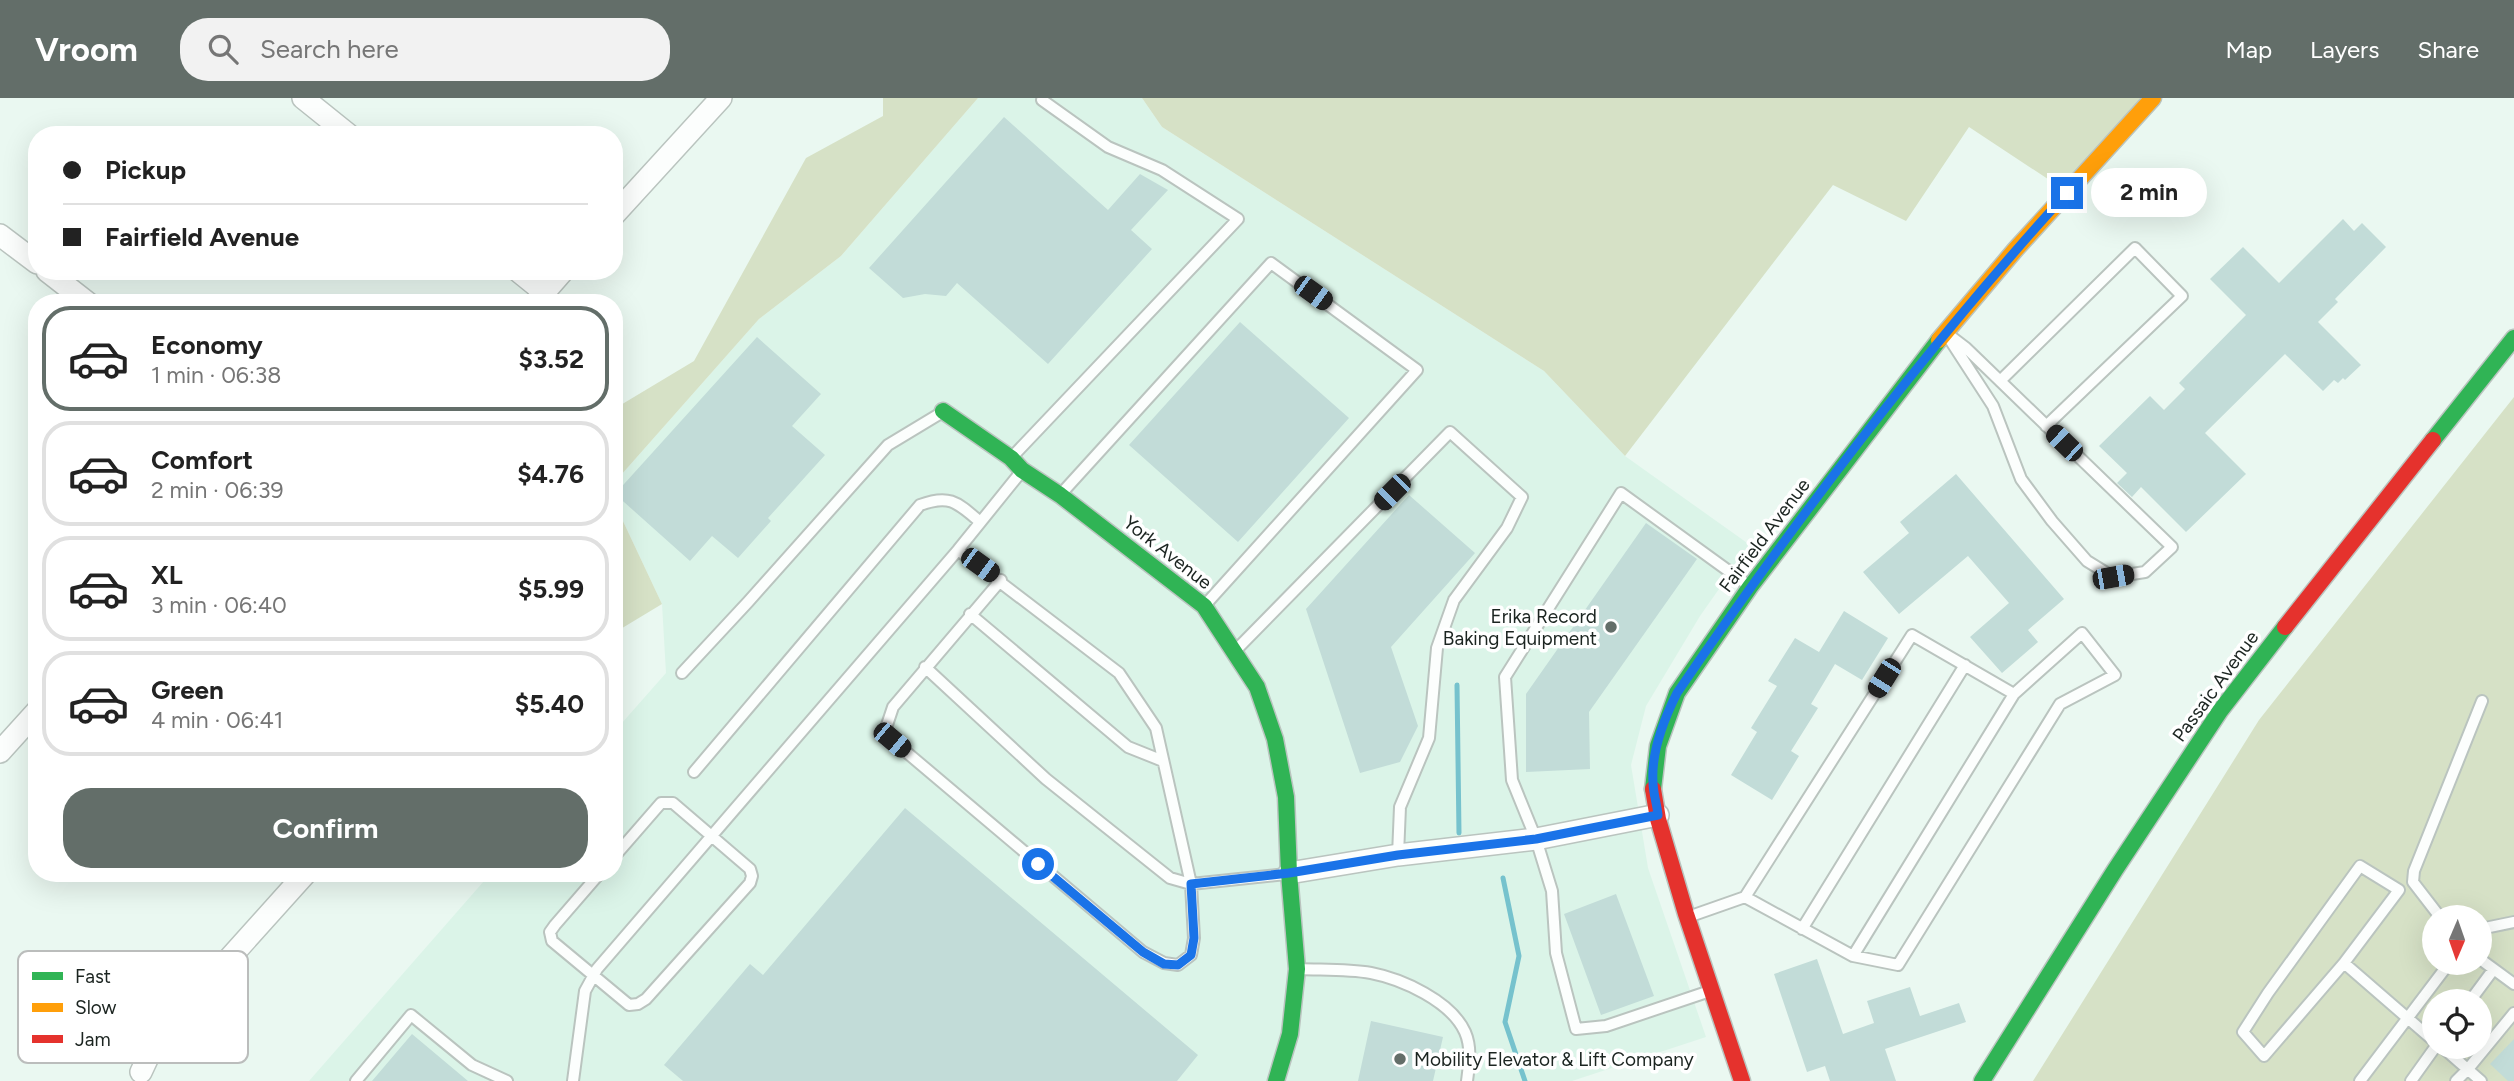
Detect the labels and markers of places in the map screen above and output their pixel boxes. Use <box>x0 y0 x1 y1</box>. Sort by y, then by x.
place label: Erika Record Baking Equipment <box>1443 605 1597 650</box>
marker: Erika Record Baking Equipment <box>1603 619 1619 635</box>
place label: Mobility Elevator & Lift Company <box>1414 1048 1694 1071</box>
marker: Mobility Elevator & Lift Company <box>1392 1051 1408 1067</box>

